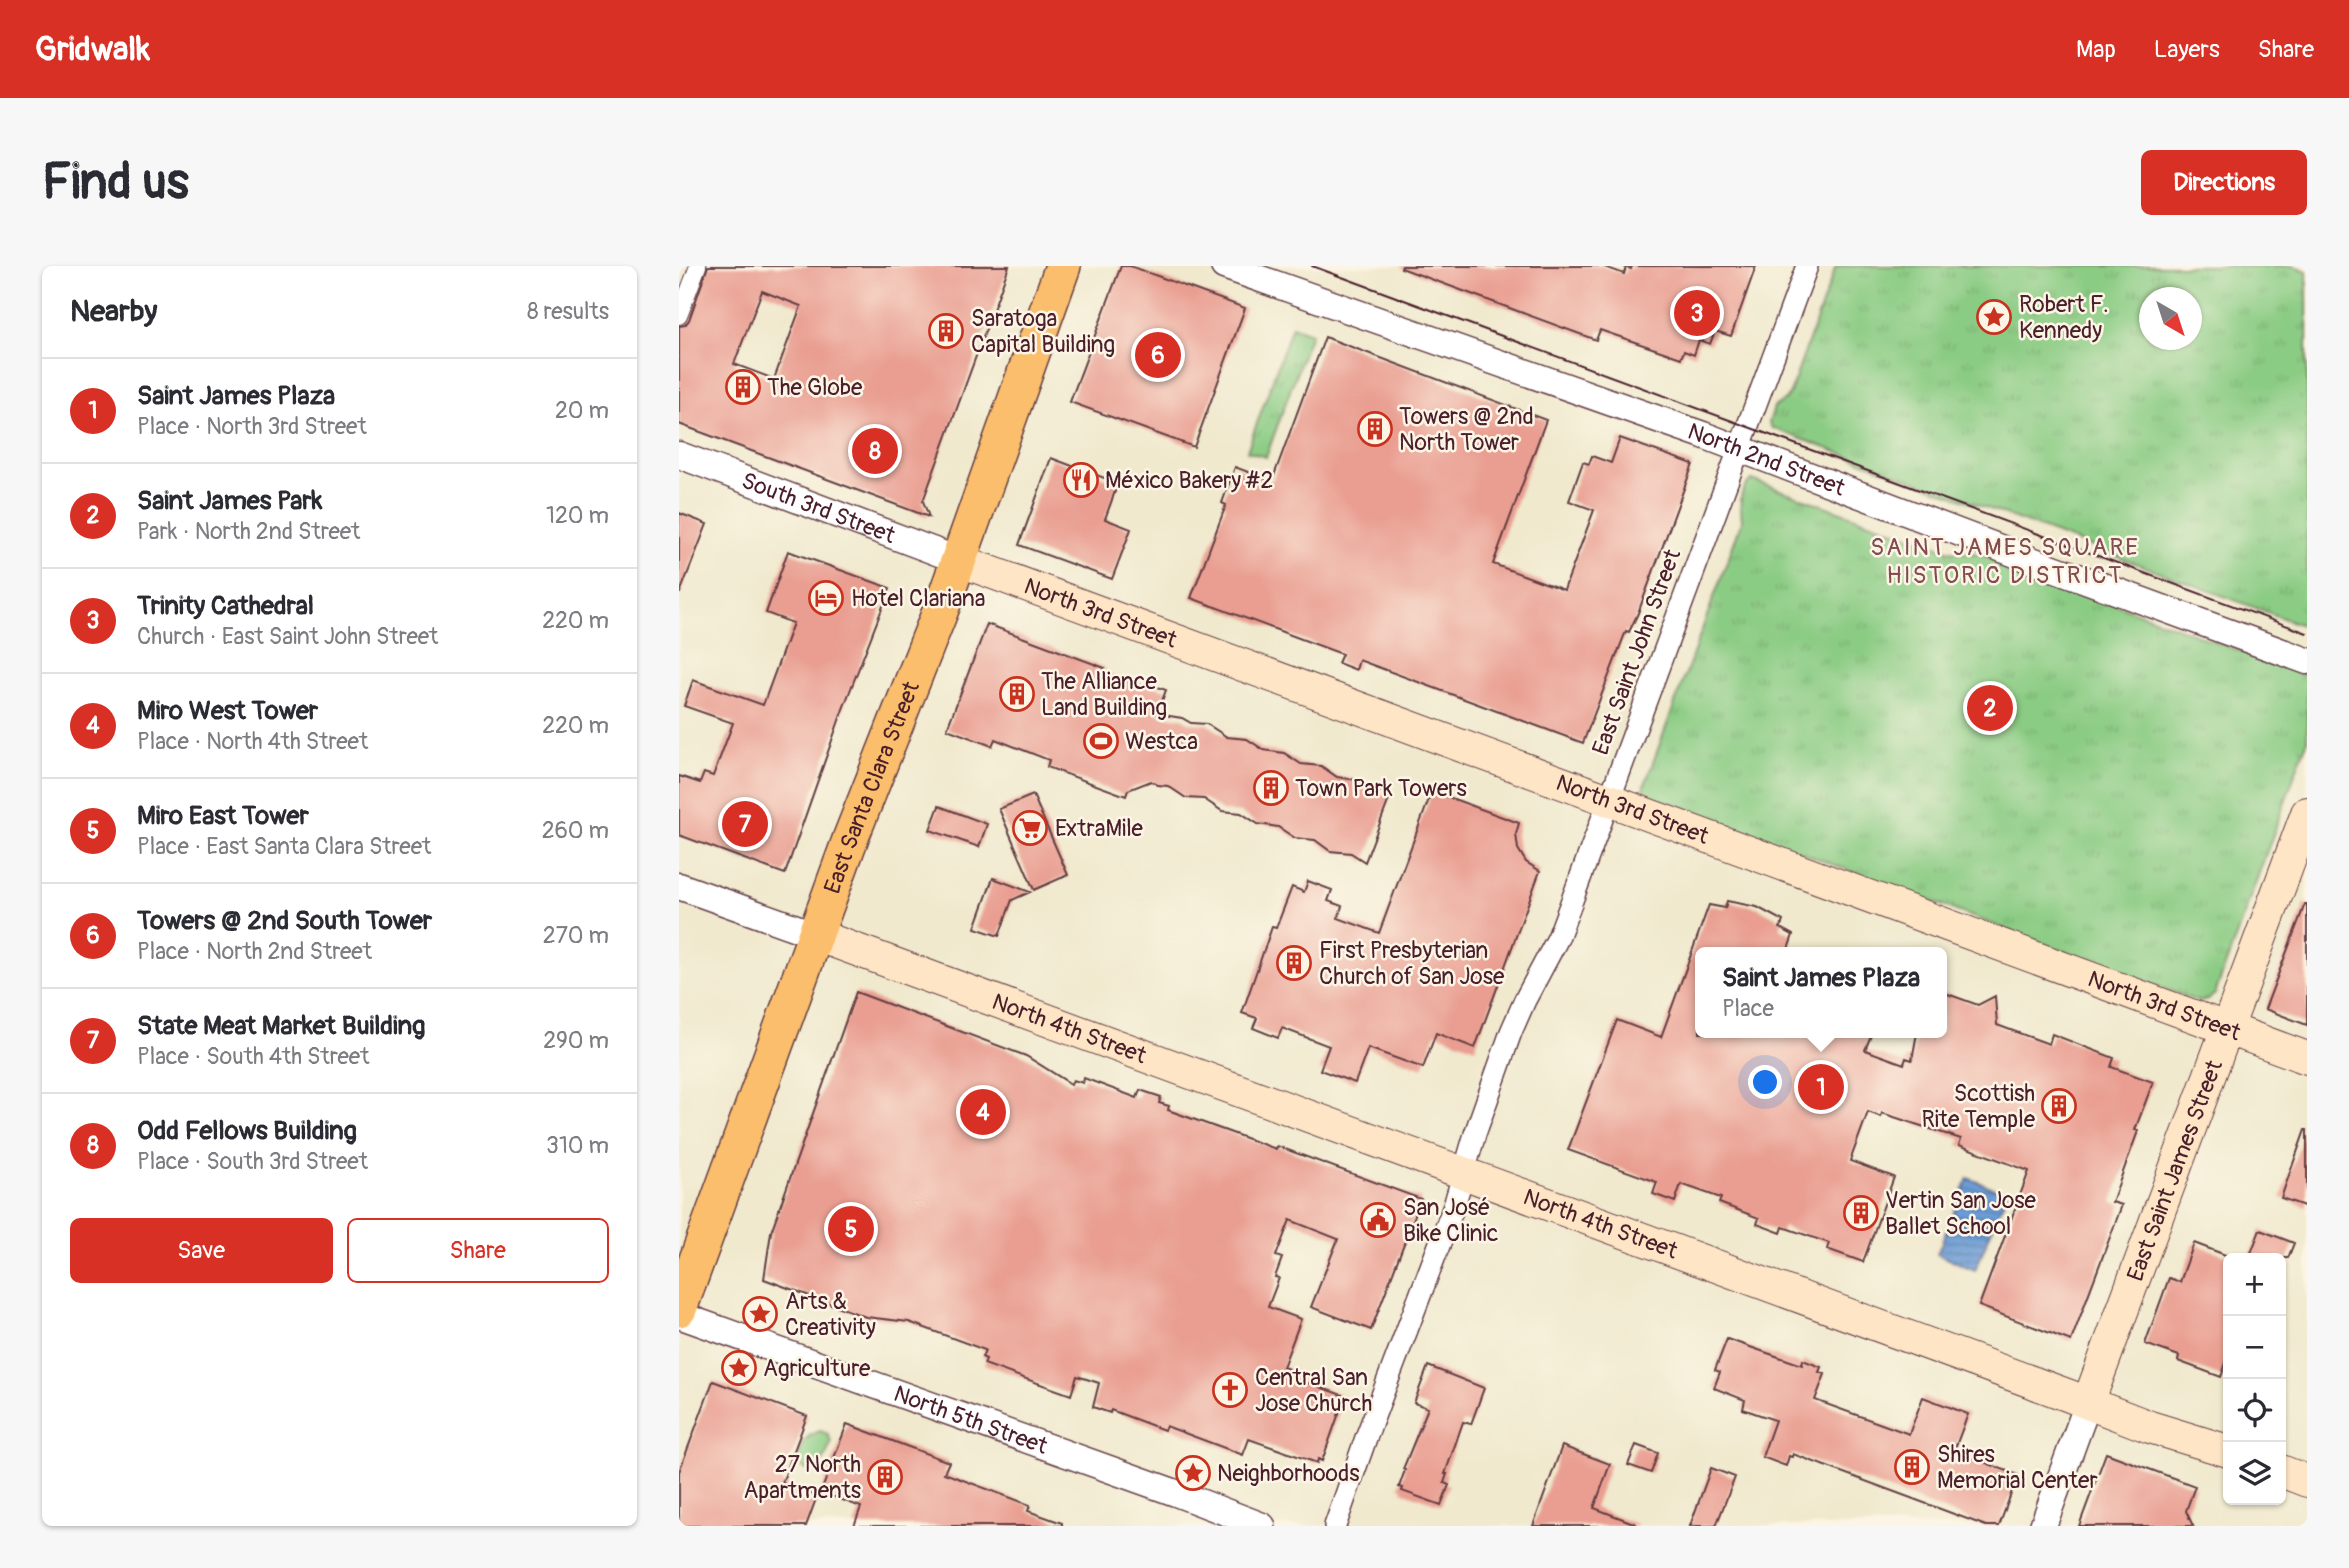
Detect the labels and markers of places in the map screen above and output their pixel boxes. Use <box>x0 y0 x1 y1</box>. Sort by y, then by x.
pin: 3 <box>1674 287 1720 339</box>
place label: Robert F. Kennedy <box>2019 290 2109 345</box>
place icon: Robert F. Kennedy <box>1975 298 2013 336</box>
place label: Saratoga Capital Building <box>971 304 1115 359</box>
building icon: Saratoga Capital Building <box>927 312 965 350</box>
pin: 6 <box>1135 329 1181 381</box>
building icon: The Globe <box>724 368 762 406</box>
place label: The Globe <box>767 373 863 402</box>
place label: Towers @ 2nd North Tower <box>1399 402 1534 457</box>
building icon: Towers @ 2nd North Tower <box>1356 410 1394 448</box>
pin: 8 <box>852 425 898 477</box>
restaurant icon: México Bakery #2 <box>1062 461 1100 499</box>
place label: México Bakery #2 <box>1105 466 1273 495</box>
hotel icon: Hotel Clariana <box>807 579 845 617</box>
place label: Hotel Clariana <box>851 584 985 613</box>
place label: The Alliance Land Building <box>1041 667 1167 722</box>
building icon: The Alliance Land Building <box>998 675 1036 713</box>
pin: 2 <box>1967 682 2013 734</box>
sports icon: Westca <box>1082 722 1120 760</box>
place label: Westca <box>1125 727 1198 756</box>
building icon: Town Park Towers <box>1252 769 1290 807</box>
place label: Town Park Towers <box>1295 774 1467 803</box>
pin: 7 <box>722 798 768 850</box>
supermarket icon: ExtraMile <box>1011 809 1049 847</box>
place label: ExtraMile <box>1055 814 1144 843</box>
place label: First Presbyterian Church of San Jose <box>1319 936 1505 991</box>
building icon: First Presbyterian Church of San Jose <box>1275 944 1313 982</box>
pin: 1 <box>1798 1061 1844 1113</box>
place label: Scottish Rite Temple <box>1921 1079 2036 1134</box>
pin: 4 <box>960 1086 1006 1138</box>
building icon: Scottish Rite Temple <box>2040 1087 2078 1125</box>
place label: Vertin San Jose Ballet School <box>1885 1186 2037 1241</box>
place label: San José Bike Clinic <box>1403 1193 1498 1248</box>
building icon: Vertin San Jose Ballet School <box>1842 1194 1880 1232</box>
public building icon: San José Bike Clinic <box>1359 1201 1397 1239</box>
pin: 5 <box>828 1203 874 1255</box>
place label: Arts & Creativity <box>785 1287 876 1342</box>
place icon: Arts & Creativity <box>741 1295 779 1333</box>
place icon: Agriculture <box>720 1349 758 1387</box>
place label: Agriculture <box>763 1354 871 1383</box>
place label: Central San Jose Church <box>1255 1363 1372 1418</box>
church icon: Central San Jose Church <box>1211 1371 1249 1409</box>
place label: Shires Memorial Center <box>1937 1440 2098 1495</box>
building icon: Shires Memorial Center <box>1893 1448 1931 1486</box>
place label: 27 North Apartments <box>743 1450 861 1505</box>
place icon: Neighborhoods <box>1174 1454 1212 1492</box>
building icon: 27 North Apartments <box>866 1458 904 1496</box>
place label: Neighborhoods <box>1217 1459 1360 1488</box>

